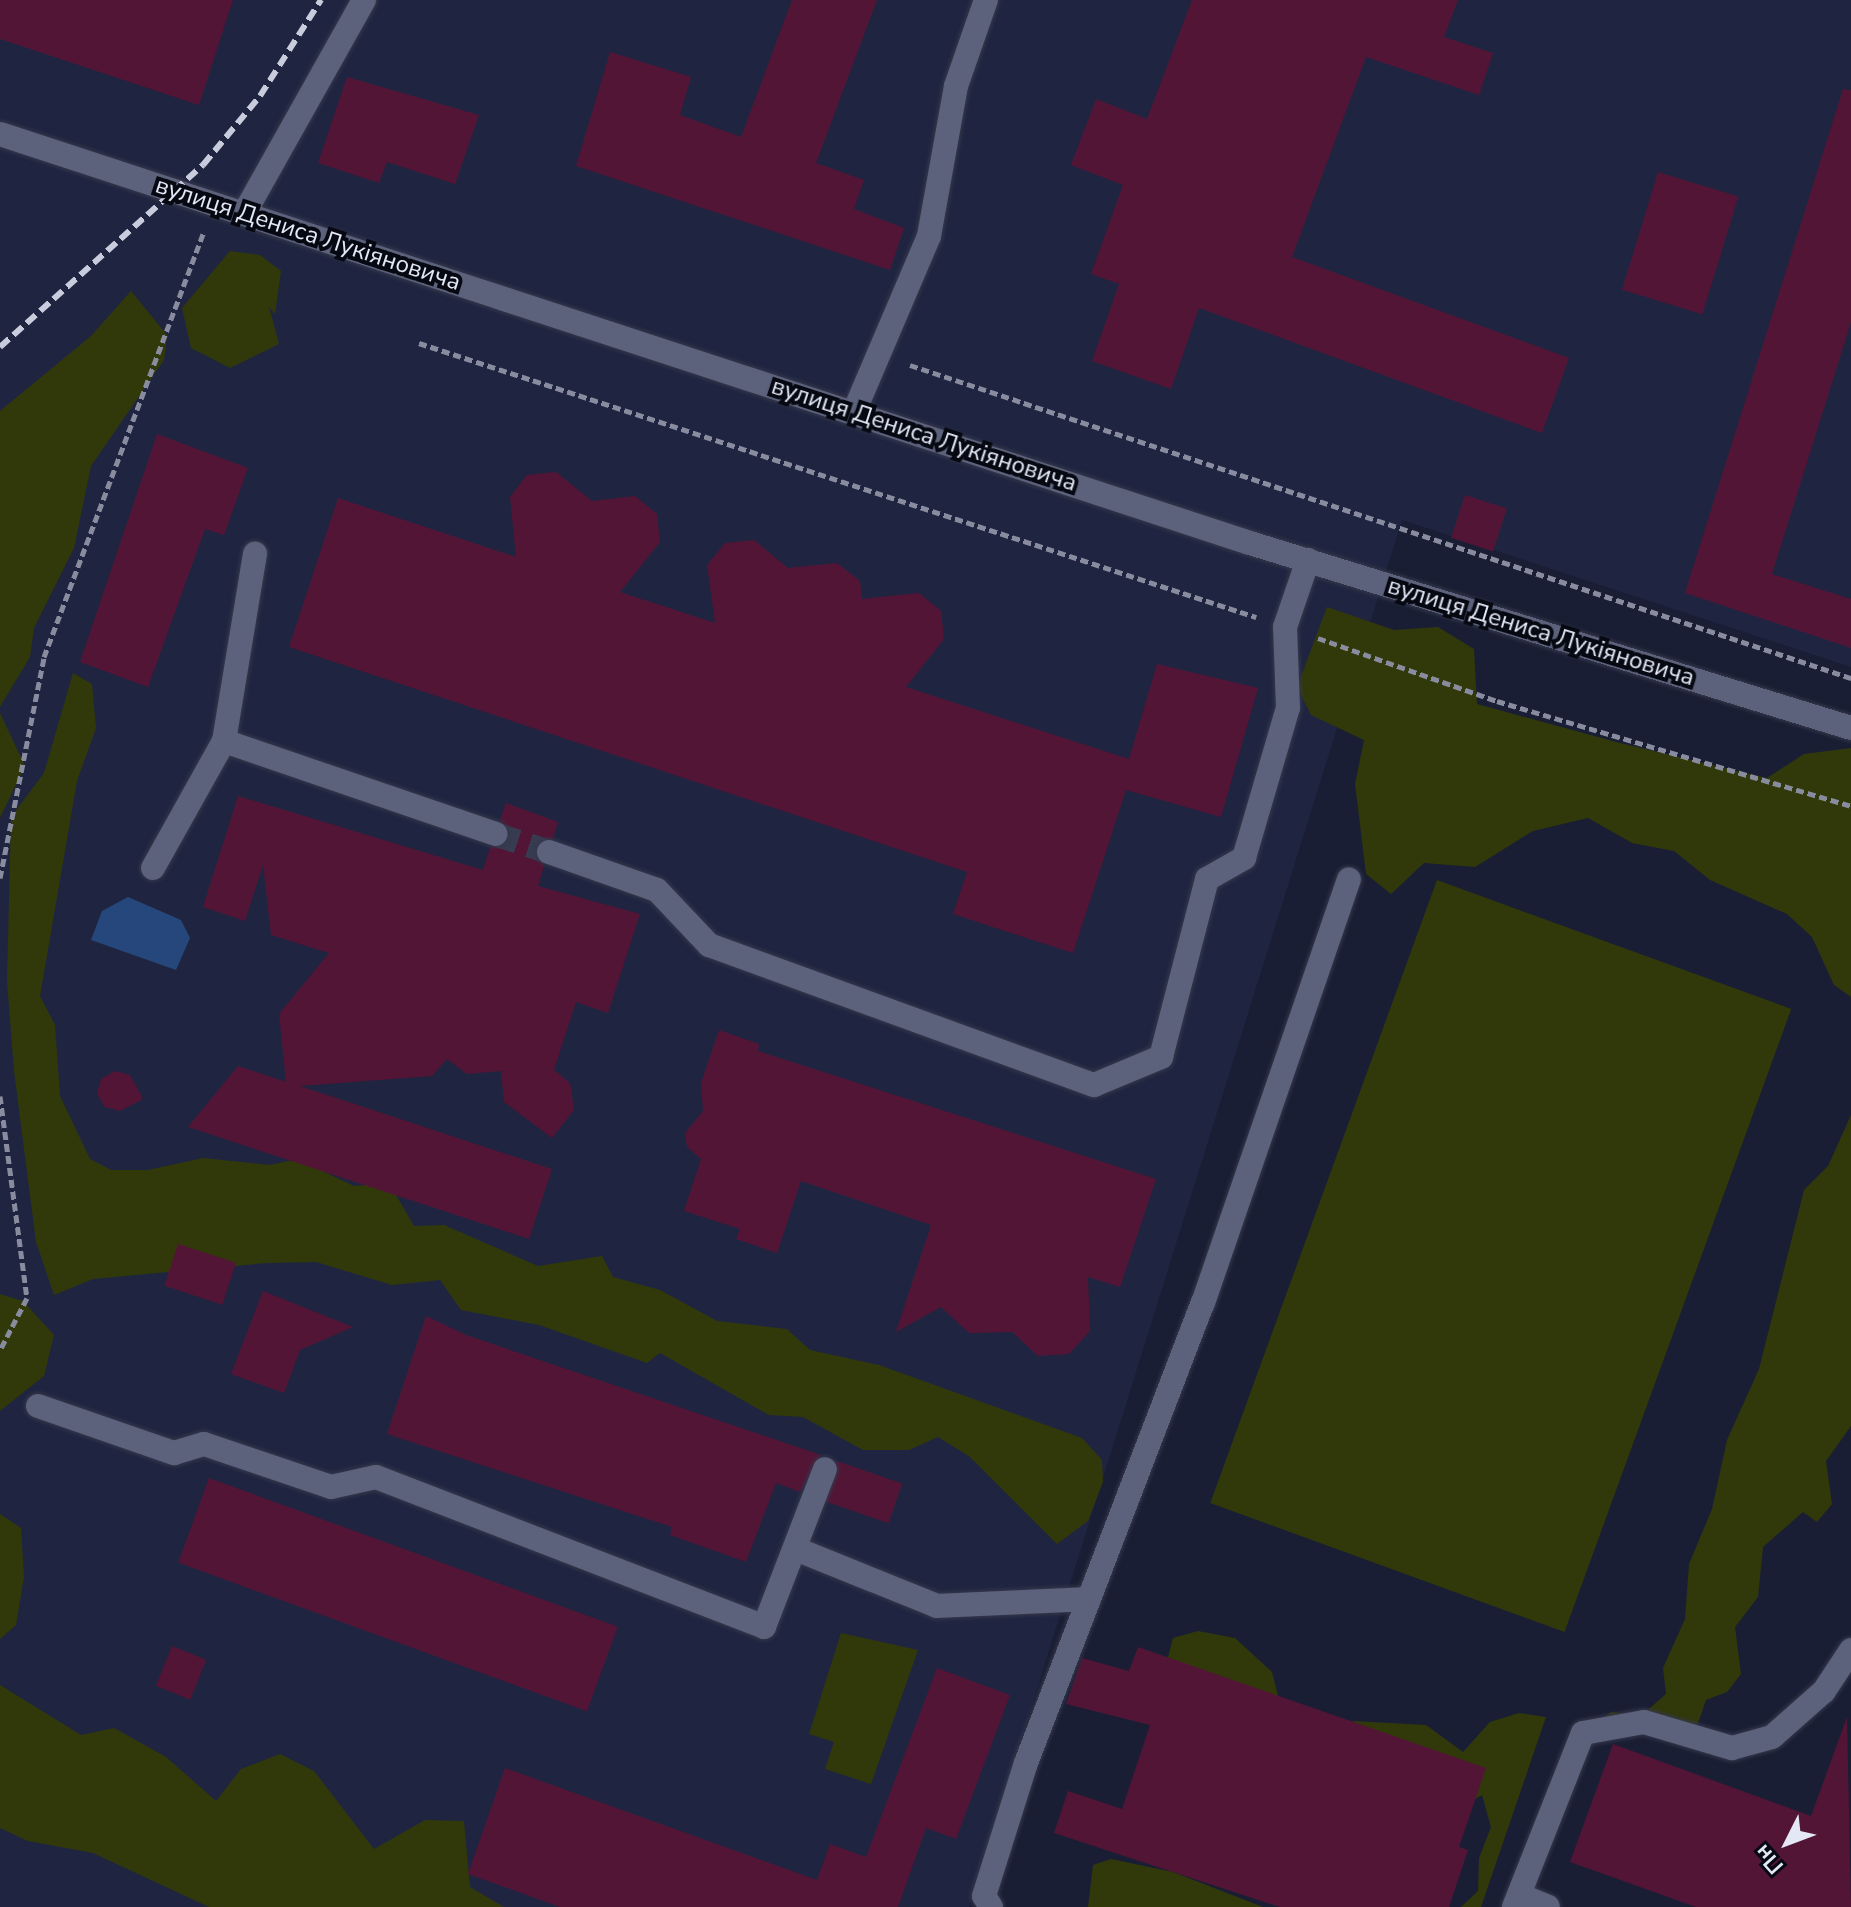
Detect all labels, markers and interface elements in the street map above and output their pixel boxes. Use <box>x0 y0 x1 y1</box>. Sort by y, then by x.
street label: вулиця Дениса Лукіяновича <box>152 171 464 297</box>
street label: вулиця Дениса Лукіяновича <box>768 372 1080 498</box>
street label: вулиця Дениса Лукіяновича <box>1384 572 1698 692</box>
north arrow <box>1747 1803 1827 1883</box>
text: Пн <box>1748 1838 1790 1880</box>

